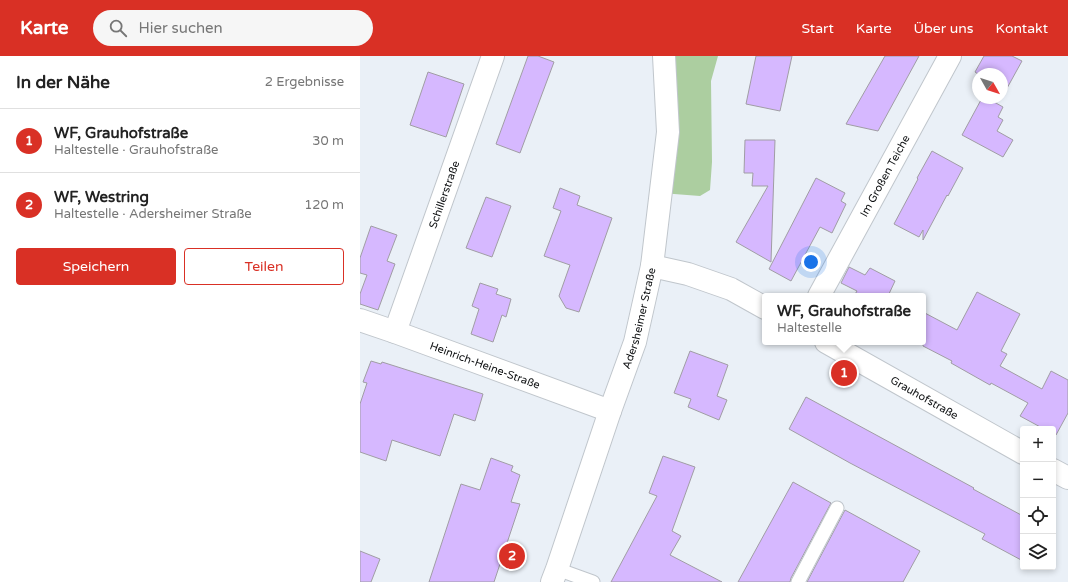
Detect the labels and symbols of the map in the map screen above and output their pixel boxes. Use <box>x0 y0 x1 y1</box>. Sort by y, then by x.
north arrow <box>972 68 1008 104</box>
street label: Im Großen Teiche <box>857 133 912 219</box>
street label: Schillerstraße <box>426 159 462 230</box>
your location <box>801 252 821 272</box>
street label: Adersheimer Straße <box>619 266 658 371</box>
street label: Heinrich-Heine-Straße <box>428 339 542 391</box>
pin: 1 <box>831 358 857 388</box>
street label: Grauhofstraße <box>888 373 961 422</box>
pin: 2 <box>499 541 525 571</box>

